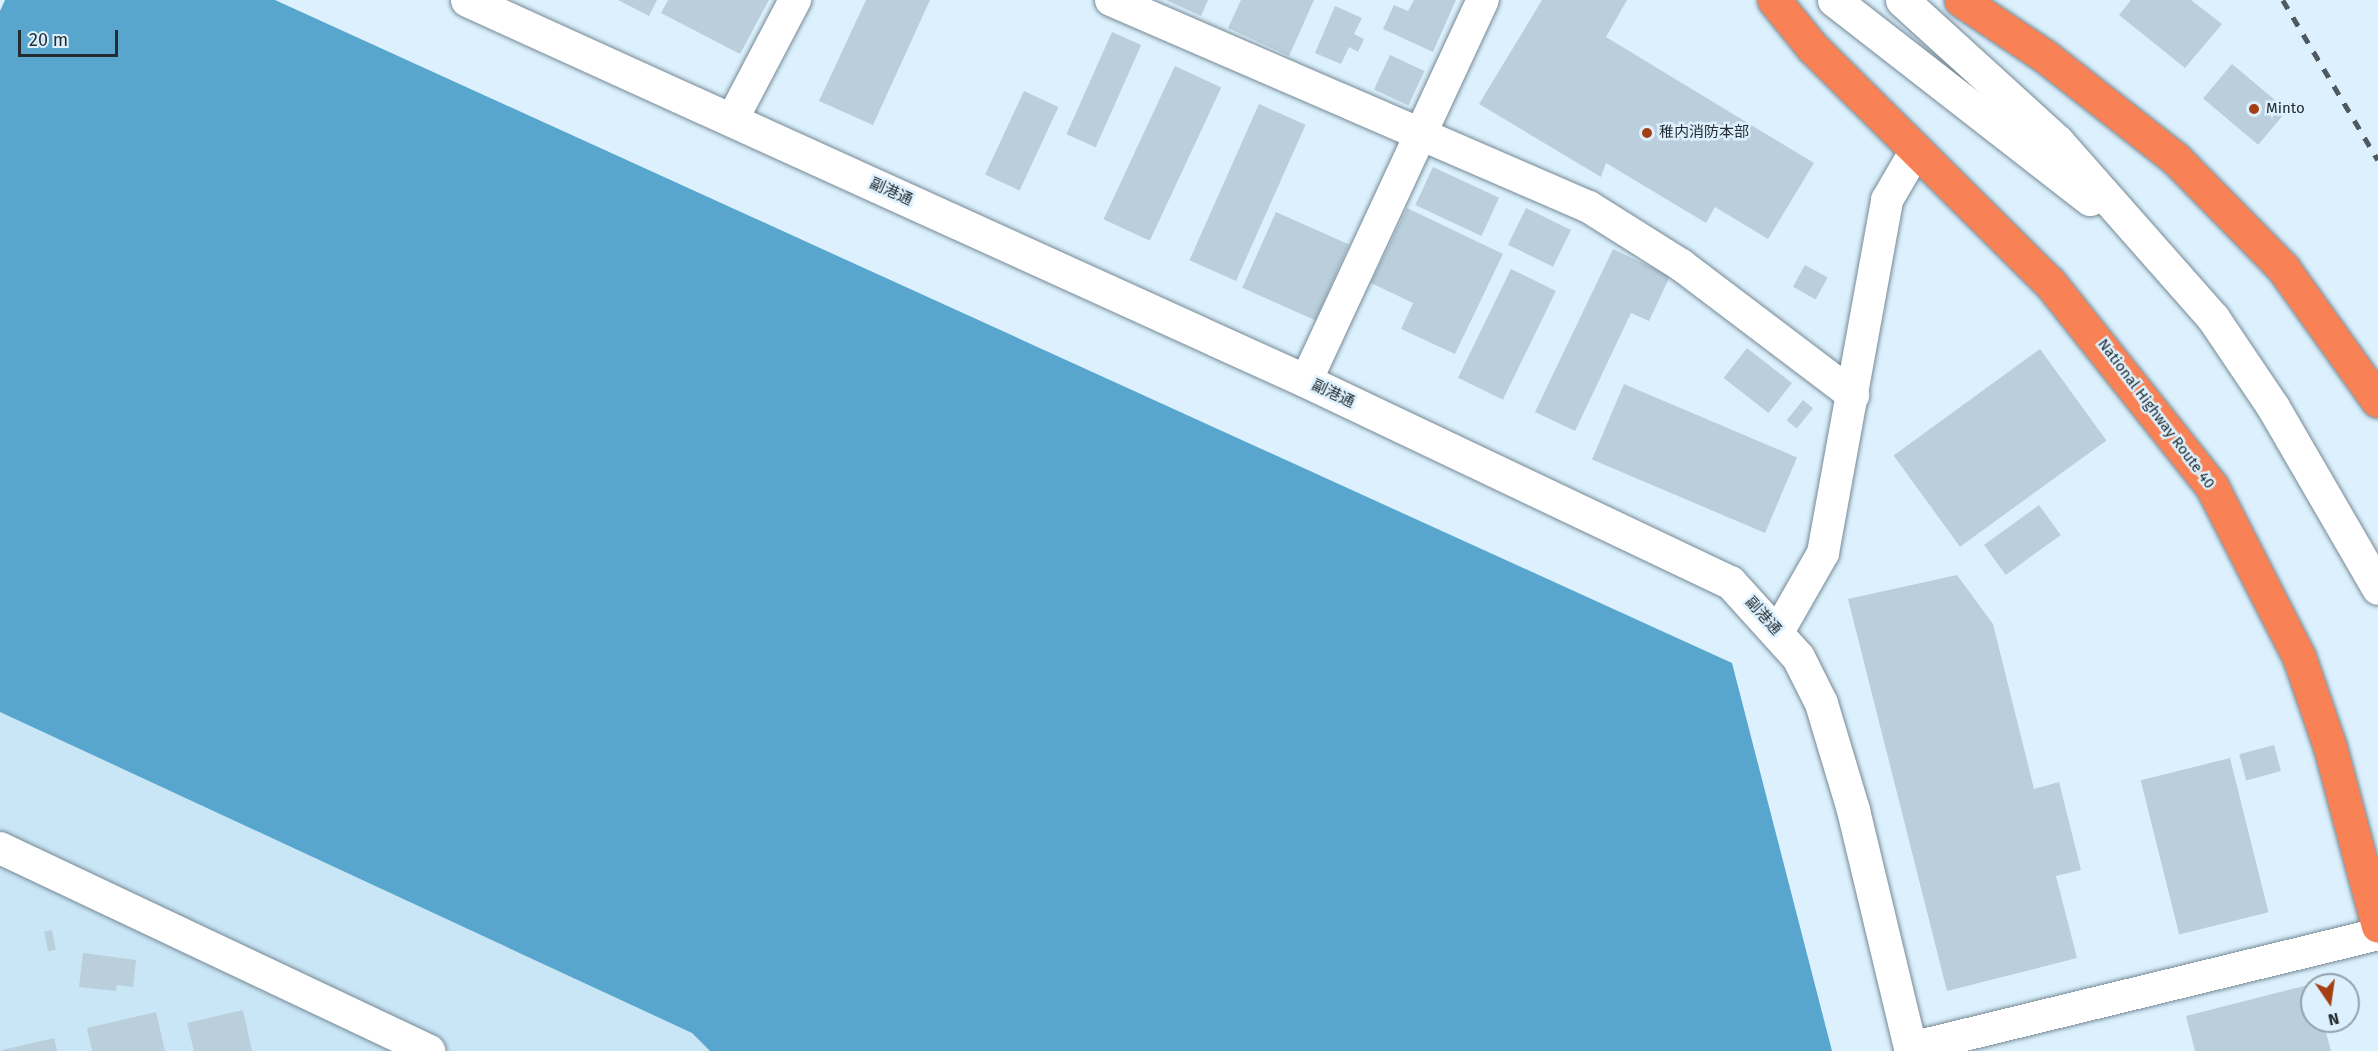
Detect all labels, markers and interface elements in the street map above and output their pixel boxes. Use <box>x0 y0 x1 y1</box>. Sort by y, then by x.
scale bar <box>21 18 122 56</box>
text: 20 m <box>29 29 68 51</box>
place label: Minto <box>2266 100 2305 118</box>
marker: Minto <box>2247 102 2261 116</box>
place label: 稚内消防本部 <box>1659 124 1749 142</box>
marker: 稚内消防本部 <box>1640 126 1654 140</box>
street label: 副港通 <box>867 175 915 209</box>
street label: National Highway Route 40 <box>2094 336 2218 492</box>
street label: 副港通 <box>1309 376 1357 412</box>
street label: 副港通 <box>1741 593 1785 639</box>
north arrow <box>2300 973 2360 1033</box>
text: N <box>2326 1009 2341 1030</box>

